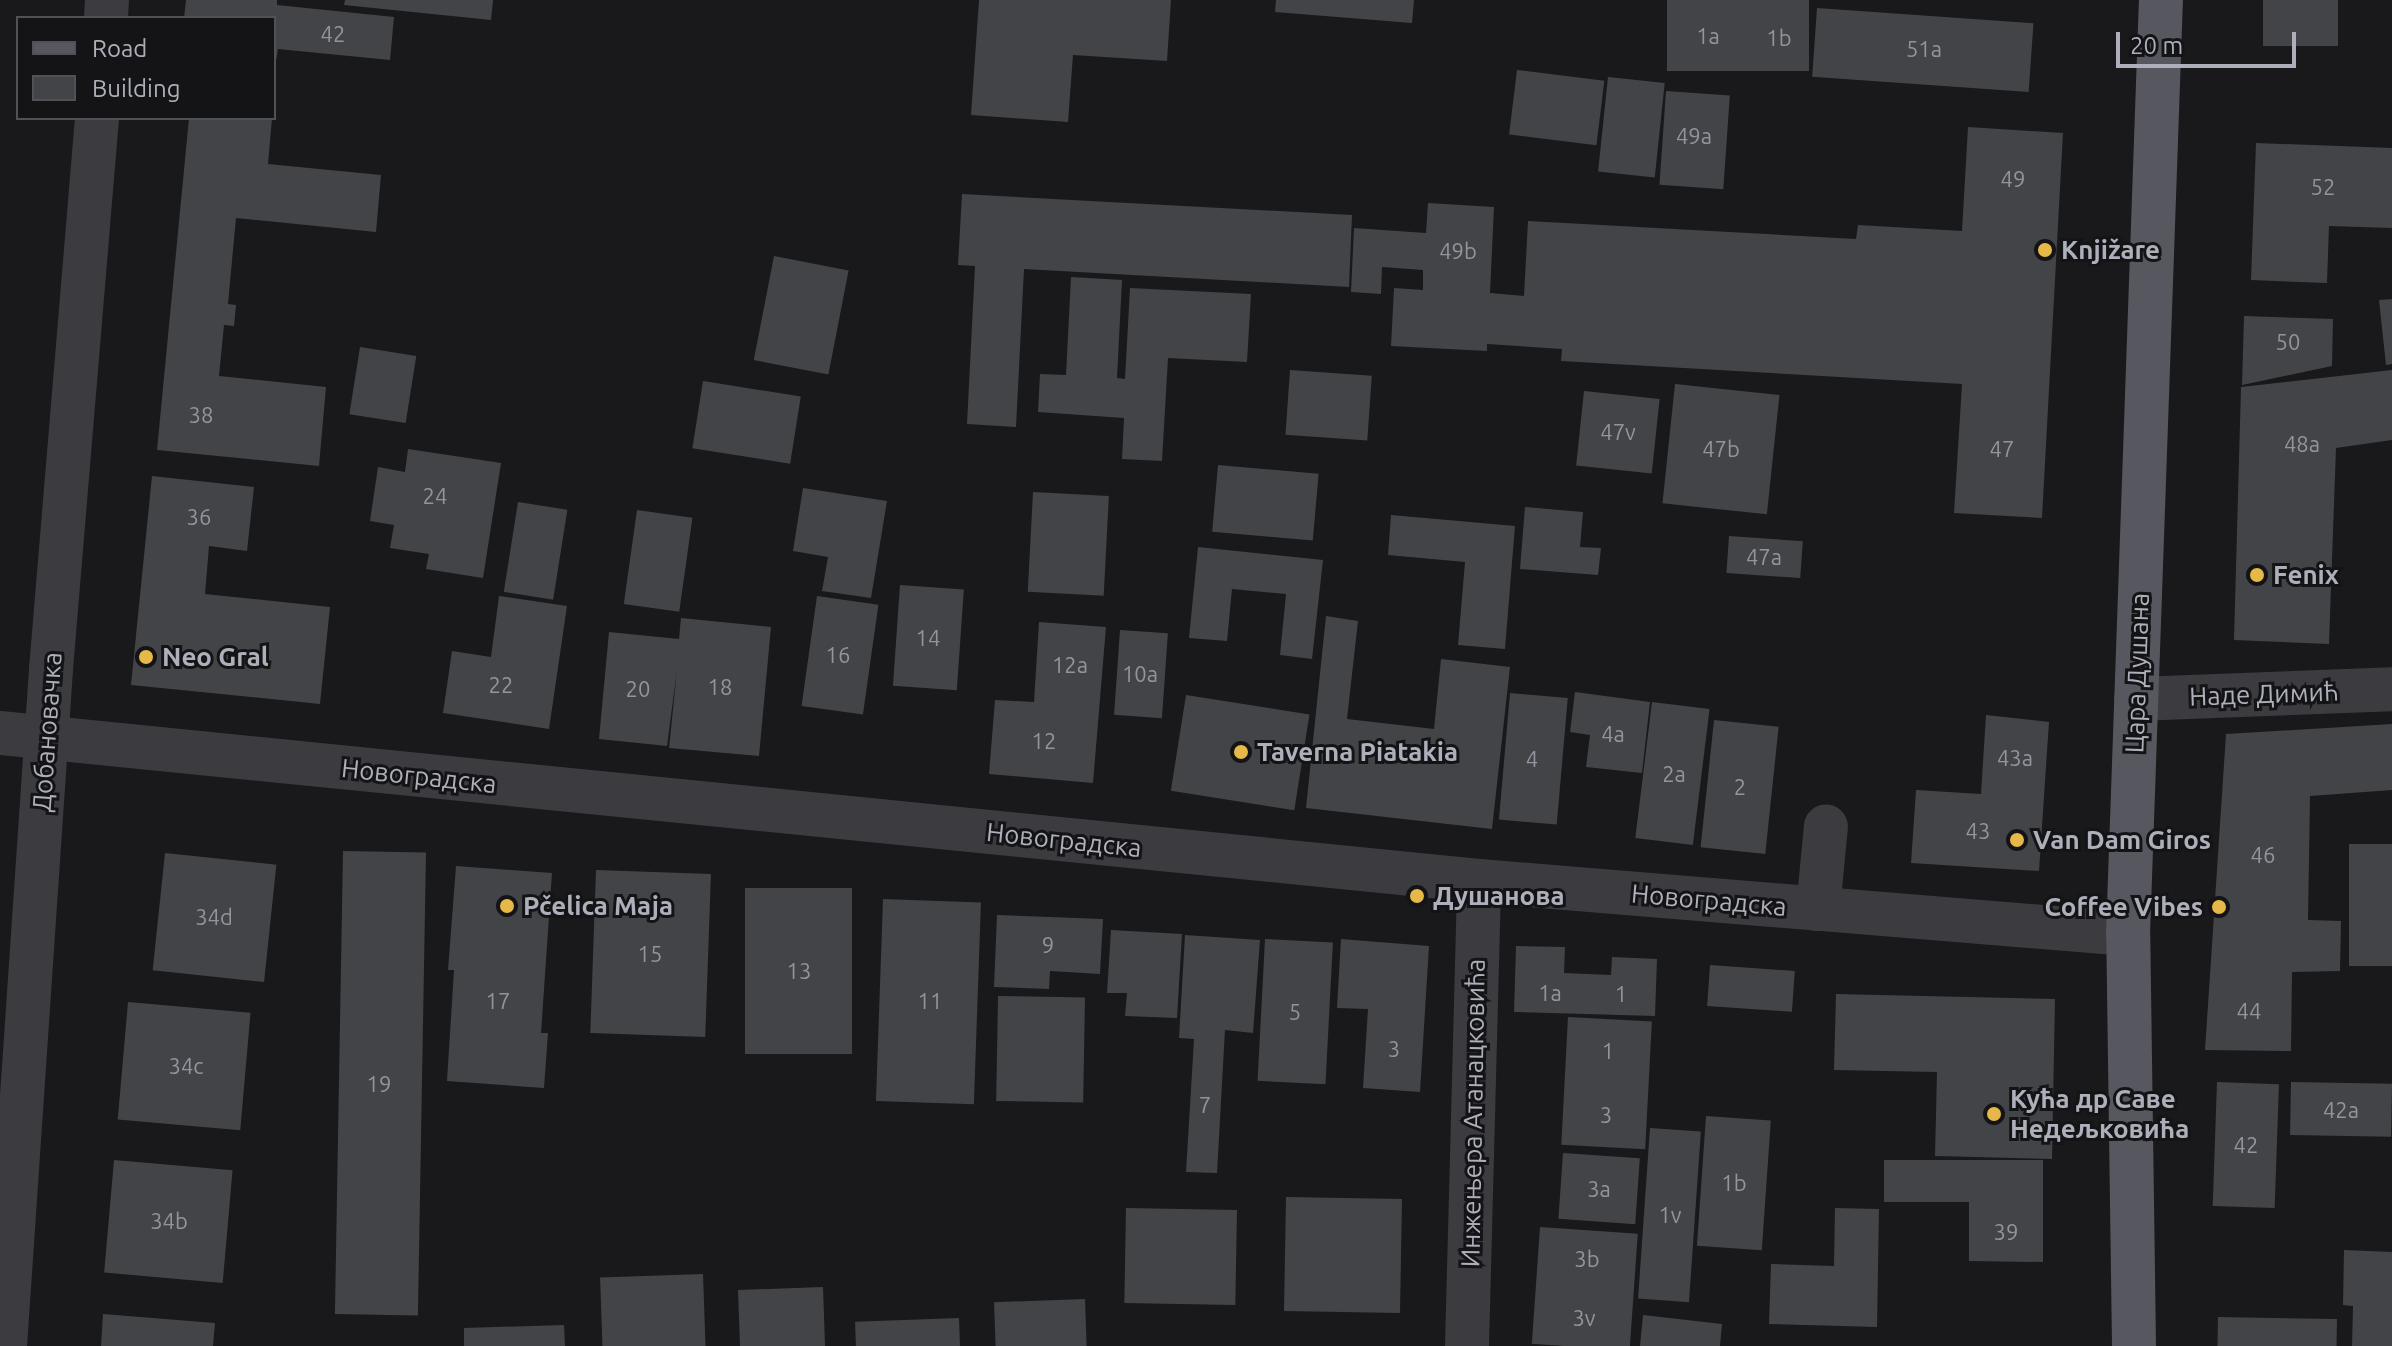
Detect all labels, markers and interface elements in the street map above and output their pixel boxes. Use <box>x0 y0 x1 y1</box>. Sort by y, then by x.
legend <box>16 16 276 120</box>
scale bar <box>2120 16 2300 66</box>
house number: 42 <box>321 21 345 47</box>
house number: 1a <box>1696 23 1720 49</box>
house number: 1b <box>1766 25 1792 51</box>
text: 20 m <box>2130 32 2183 59</box>
text: Road <box>92 35 147 62</box>
house number: 51a <box>1906 36 1942 62</box>
text: Building <box>92 75 180 102</box>
house number: 49a <box>1676 123 1712 149</box>
house number: 49 <box>2001 166 2025 192</box>
house number: 52 <box>2311 174 2335 200</box>
place label: Knjižare <box>2061 234 2160 266</box>
house number: 49b <box>1439 238 1477 264</box>
marker: Knjižare <box>2036 241 2054 259</box>
house number: 50 <box>2276 329 2300 355</box>
house number: 38 <box>189 402 213 428</box>
house number: 47v <box>1600 419 1636 445</box>
house number: 48a <box>2284 431 2320 457</box>
house number: 47b <box>1702 436 1740 462</box>
house number: 47 <box>1990 436 2014 462</box>
house number: 24 <box>423 483 447 509</box>
house number: 36 <box>187 504 211 530</box>
house number: 47a <box>1746 544 1782 570</box>
place label: Fenix <box>2273 559 2339 591</box>
marker: Fenix <box>2248 566 2266 584</box>
street label: Цара Душана <box>2119 592 2155 754</box>
house number: 14 <box>916 625 940 651</box>
place label: Neo Gral <box>162 641 269 673</box>
house number: 16 <box>826 642 850 668</box>
marker: Neo Gral <box>137 648 155 666</box>
street label: Добановачка <box>26 651 68 813</box>
house number: 12a <box>1052 652 1088 678</box>
house number: 10a <box>1122 661 1158 687</box>
house number: 22 <box>489 672 513 698</box>
house number: 18 <box>708 674 732 700</box>
house number: 20 <box>626 676 650 702</box>
street label: Наде Димић <box>2189 676 2339 712</box>
house number: 4a <box>1601 721 1625 747</box>
house number: 12 <box>1032 728 1056 754</box>
place label: Taverna Piatakia <box>1257 736 1458 768</box>
marker: Taverna Piatakia <box>1232 743 1250 761</box>
house number: 43a <box>1997 745 2033 771</box>
house number: 4 <box>1526 746 1538 772</box>
street label: Новоградска <box>340 752 498 800</box>
house number: 2a <box>1662 761 1686 787</box>
house number: 2 <box>1734 774 1746 800</box>
street label: Новоградска <box>985 816 1143 864</box>
house number: 43 <box>1966 818 1990 844</box>
place label: Van Dam Giros <box>2033 824 2211 856</box>
marker: Van Dam Giros <box>2008 831 2026 849</box>
house number: 46 <box>2251 842 2275 868</box>
street label: Новоградска <box>1630 878 1788 922</box>
place label: Душанова <box>1433 880 1565 912</box>
marker: Душанова <box>1408 887 1426 905</box>
place label: Pčelica Maja <box>523 890 673 922</box>
place label: Coffee Vibes <box>2044 891 2203 923</box>
marker: Pčelica Maja <box>498 897 516 915</box>
marker: Coffee Vibes <box>2210 898 2228 916</box>
house number: 34d <box>195 904 233 930</box>
house number: 9 <box>1042 932 1054 958</box>
house number: 15 <box>638 941 662 967</box>
house number: 13 <box>787 958 811 984</box>
street label: Инжењера Атанацковића <box>1455 958 1491 1268</box>
house number: 1a <box>1538 980 1562 1006</box>
house number: 1 <box>1615 981 1627 1007</box>
house number: 17 <box>486 988 510 1014</box>
house number: 11 <box>918 988 942 1014</box>
house number: 44 <box>2237 998 2261 1024</box>
house number: 5 <box>1289 999 1301 1025</box>
house number: 3 <box>1388 1036 1400 1062</box>
house number: 1 <box>1602 1038 1614 1064</box>
house number: 34c <box>168 1053 204 1079</box>
house number: 19 <box>367 1071 391 1097</box>
place label: Кућа др Саве Недељковића <box>2010 1083 2189 1144</box>
house number: 7 <box>1199 1092 1211 1118</box>
house number: 42a <box>2323 1097 2359 1123</box>
house number: 3 <box>1600 1102 1612 1128</box>
marker: Кућа др Саве Недељковића <box>1985 1105 2003 1123</box>
house number: 42 <box>2234 1132 2258 1158</box>
house number: 1b <box>1721 1170 1747 1196</box>
house number: 3a <box>1587 1176 1611 1202</box>
house number: 1v <box>1658 1202 1682 1228</box>
house number: 34b <box>150 1208 188 1234</box>
house number: 39 <box>1994 1219 2018 1245</box>
house number: 3b <box>1574 1246 1600 1272</box>
house number: 3v <box>1572 1305 1596 1331</box>

